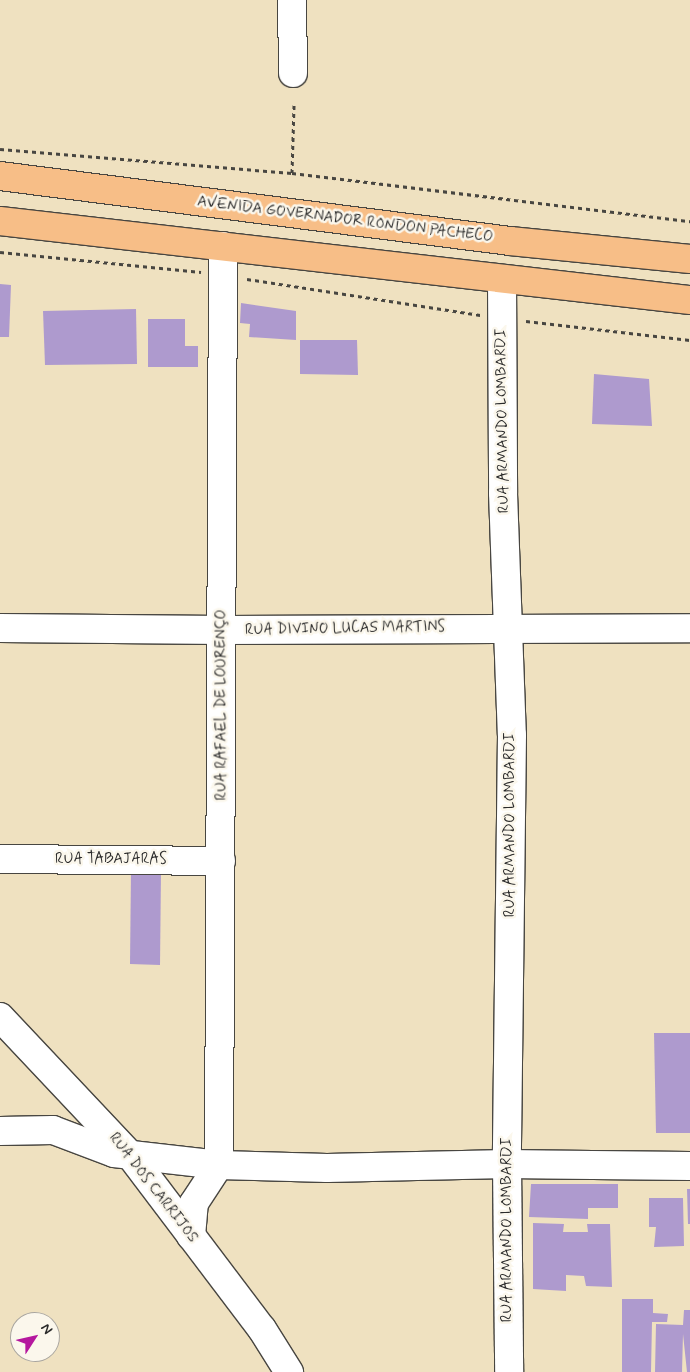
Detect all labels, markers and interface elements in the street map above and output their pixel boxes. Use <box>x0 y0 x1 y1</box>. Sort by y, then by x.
street label: AVENIDA GOVERNADOR RONDON PACHECO <box>193 193 497 247</box>
street label: RUA ARMANDO LOMBARDI <box>492 329 514 513</box>
street label: RUA RAFAEL DE LOURENÇO <box>213 611 231 799</box>
street label: RUA DIVINO LUCAS MARTINS <box>241 618 449 640</box>
street label: RUA ARMANDO LOMBARDI <box>502 733 520 917</box>
street label: RUA TABAJARAS <box>55 851 167 869</box>
street label: RUA DOS CARRIJOS <box>104 1128 202 1248</box>
street label: RUA ARMANDO LOMBARDI <box>499 1138 517 1322</box>
north arrow <box>10 1312 60 1362</box>
text: N <box>36 1320 57 1338</box>

